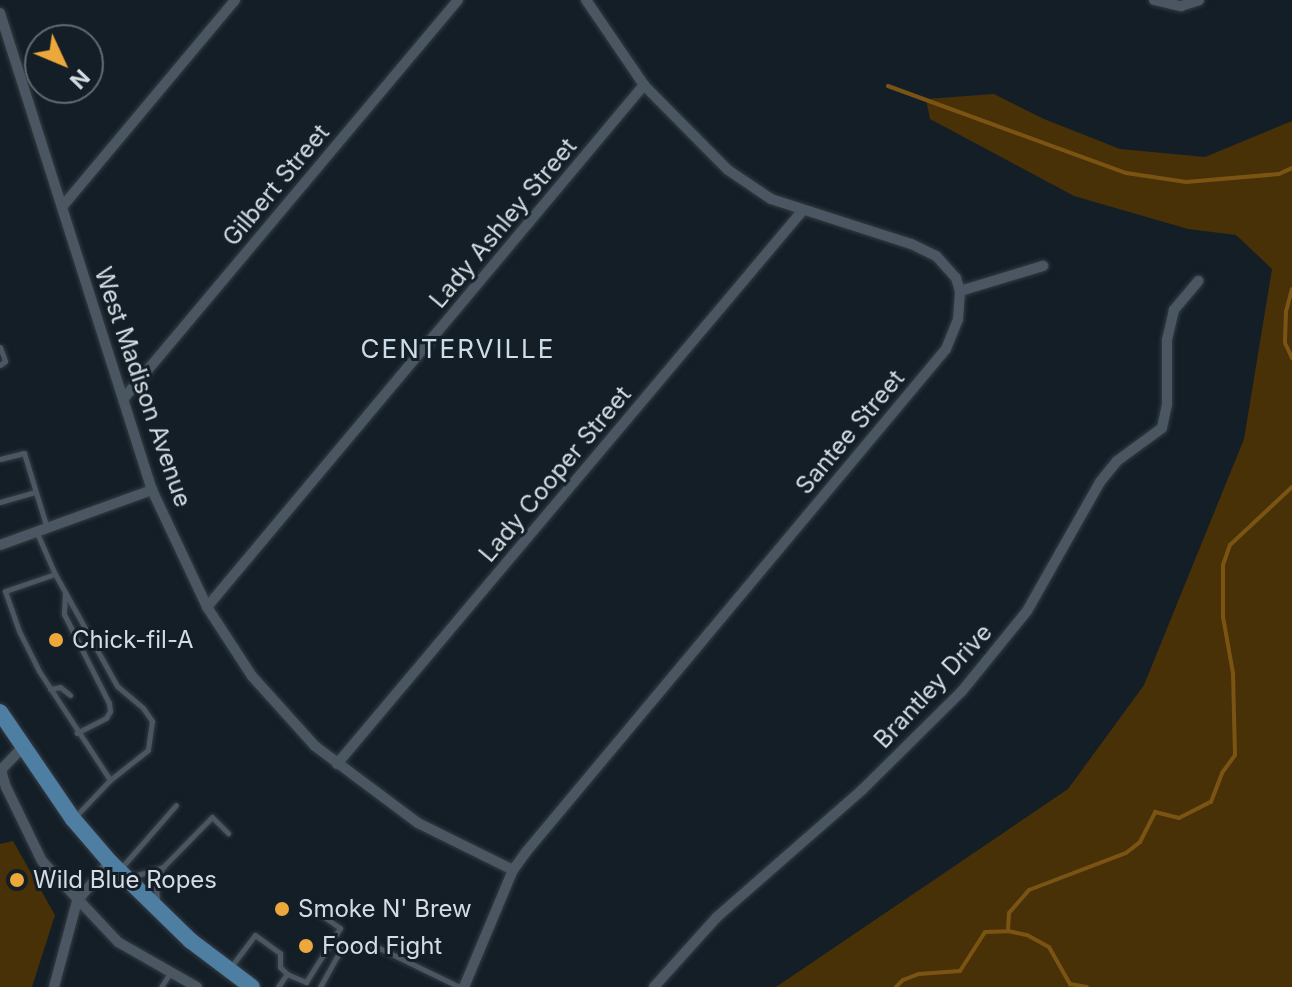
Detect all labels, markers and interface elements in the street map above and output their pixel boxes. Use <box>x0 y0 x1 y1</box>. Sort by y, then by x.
north arrow <box>24 24 104 104</box>
text: N <box>65 64 95 94</box>
street label: Gilbert Street <box>217 118 335 252</box>
street label: Lady Ashley Street <box>424 132 582 314</box>
street label: West Madison Avenue <box>88 263 198 511</box>
district label: CENTERVILLE <box>361 333 555 365</box>
street label: Santee Street <box>790 364 910 500</box>
street label: Lady Cooper Street <box>473 380 637 568</box>
street label: Brantley Drive <box>868 618 998 754</box>
place label: Chick-fil-A <box>72 626 194 654</box>
marker: Chick-fil-A <box>47 631 65 649</box>
place label: Wild Blue Ropes <box>33 866 217 894</box>
marker: Wild Blue Ropes <box>8 871 26 889</box>
place label: Smoke N' Brew <box>298 895 472 923</box>
marker: Smoke N' Brew <box>273 900 291 918</box>
place label: Food Fight <box>322 932 442 960</box>
marker: Food Fight <box>297 937 315 955</box>

